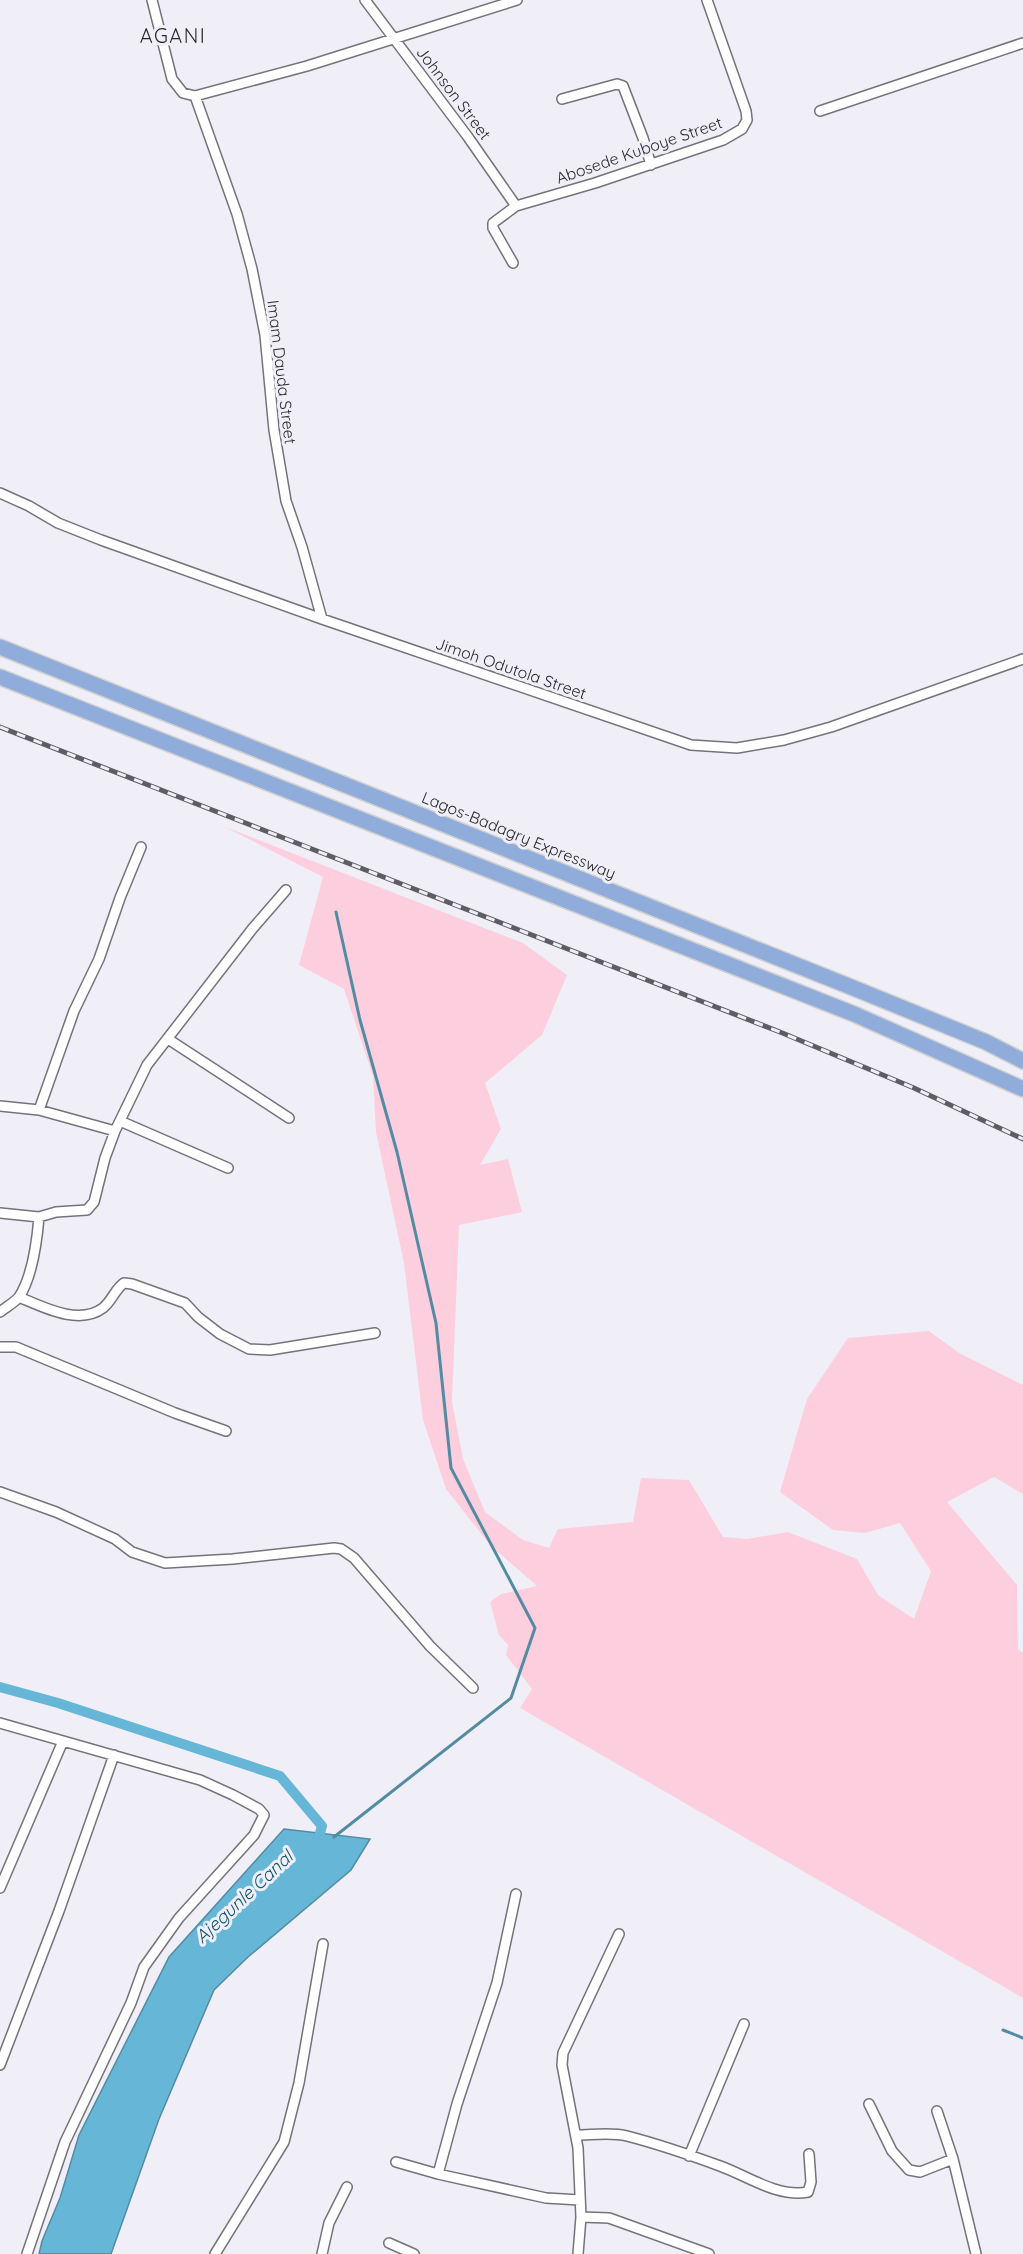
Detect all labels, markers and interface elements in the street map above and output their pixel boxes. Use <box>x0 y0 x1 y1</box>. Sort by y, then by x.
district label: AGANI <box>140 23 206 48</box>
street label: Johnson Street <box>412 42 496 144</box>
street label: Abosede Kuboye Street <box>553 112 725 188</box>
street label: Imam Dauda Street <box>263 299 301 445</box>
street label: Jimoh Odutola Street <box>433 633 589 703</box>
street label: Lagos-Badagry Expressway <box>419 787 619 883</box>
water label: Ajegunle Canal <box>190 1844 299 1948</box>

